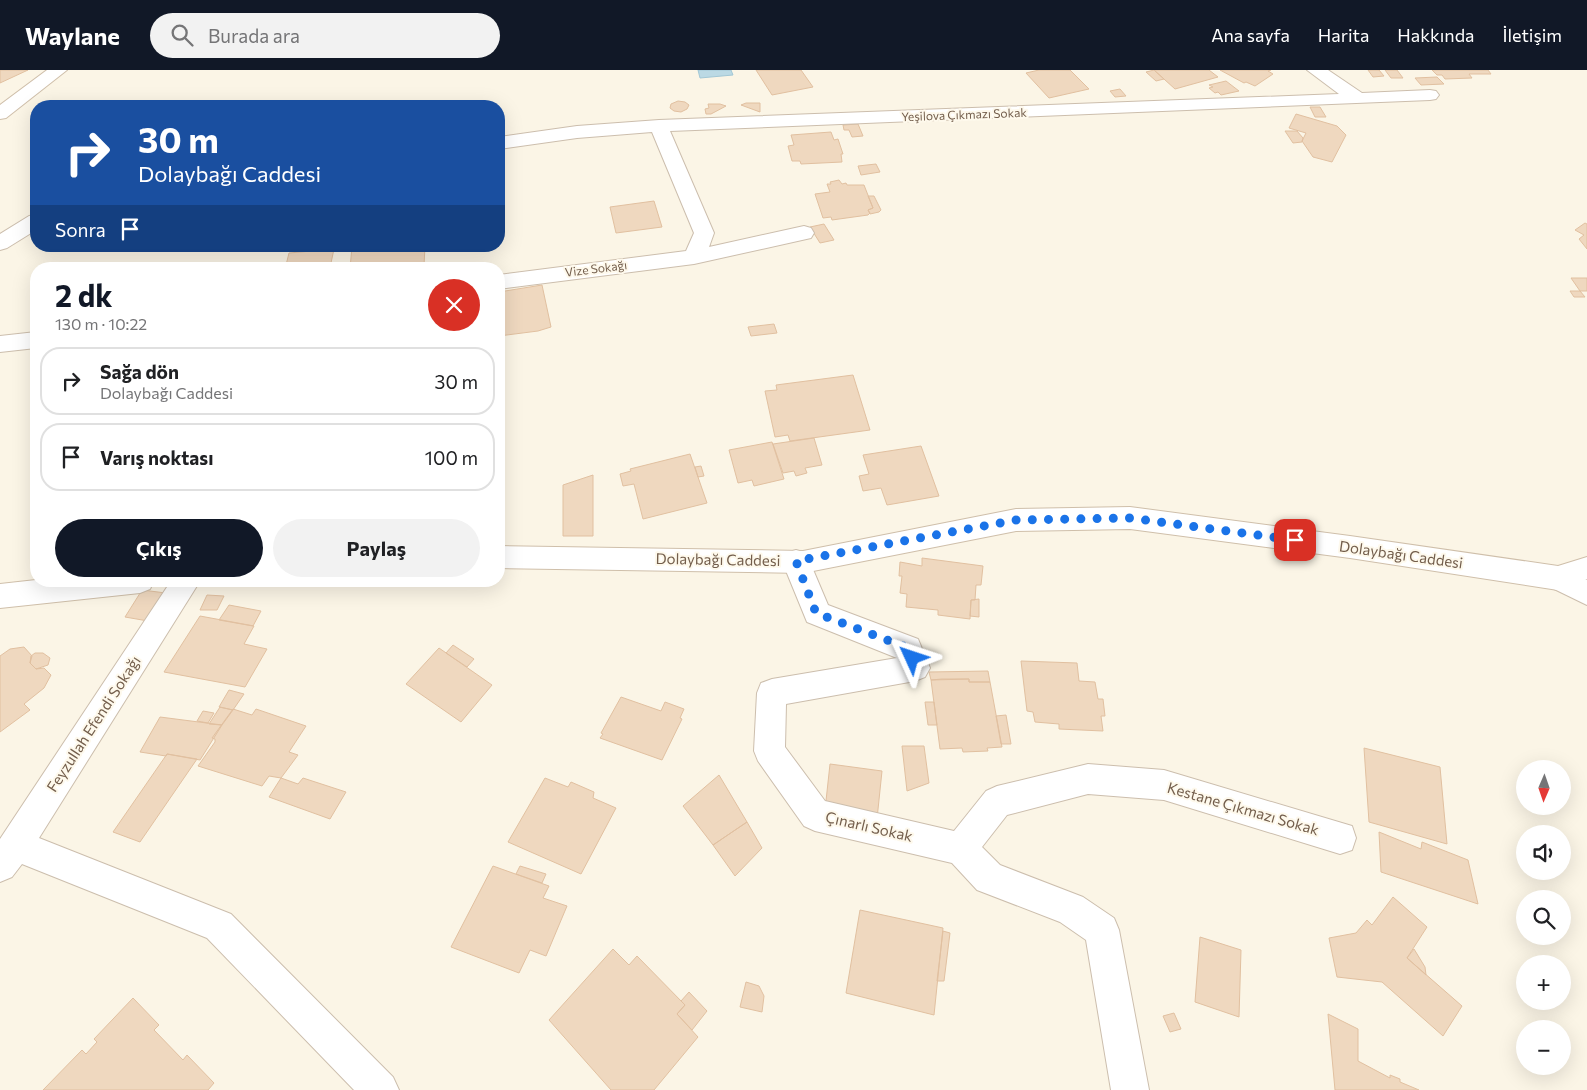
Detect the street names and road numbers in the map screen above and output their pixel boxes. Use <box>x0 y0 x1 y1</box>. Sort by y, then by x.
street label: Yeşilova Çıkmazı Sokak <box>901 105 1027 123</box>
street label: Vize Sokağı <box>564 257 628 279</box>
street label: Dolaybağı Caddesi <box>1338 536 1464 572</box>
street label: Dolaybağı Caddesi <box>655 549 781 569</box>
street label: Feyzullah Efendi Sokağı <box>42 652 144 795</box>
street label: Kestane Çıkmazı Sokak <box>1165 778 1321 838</box>
street label: Çınarlı Sokak <box>824 807 915 845</box>

